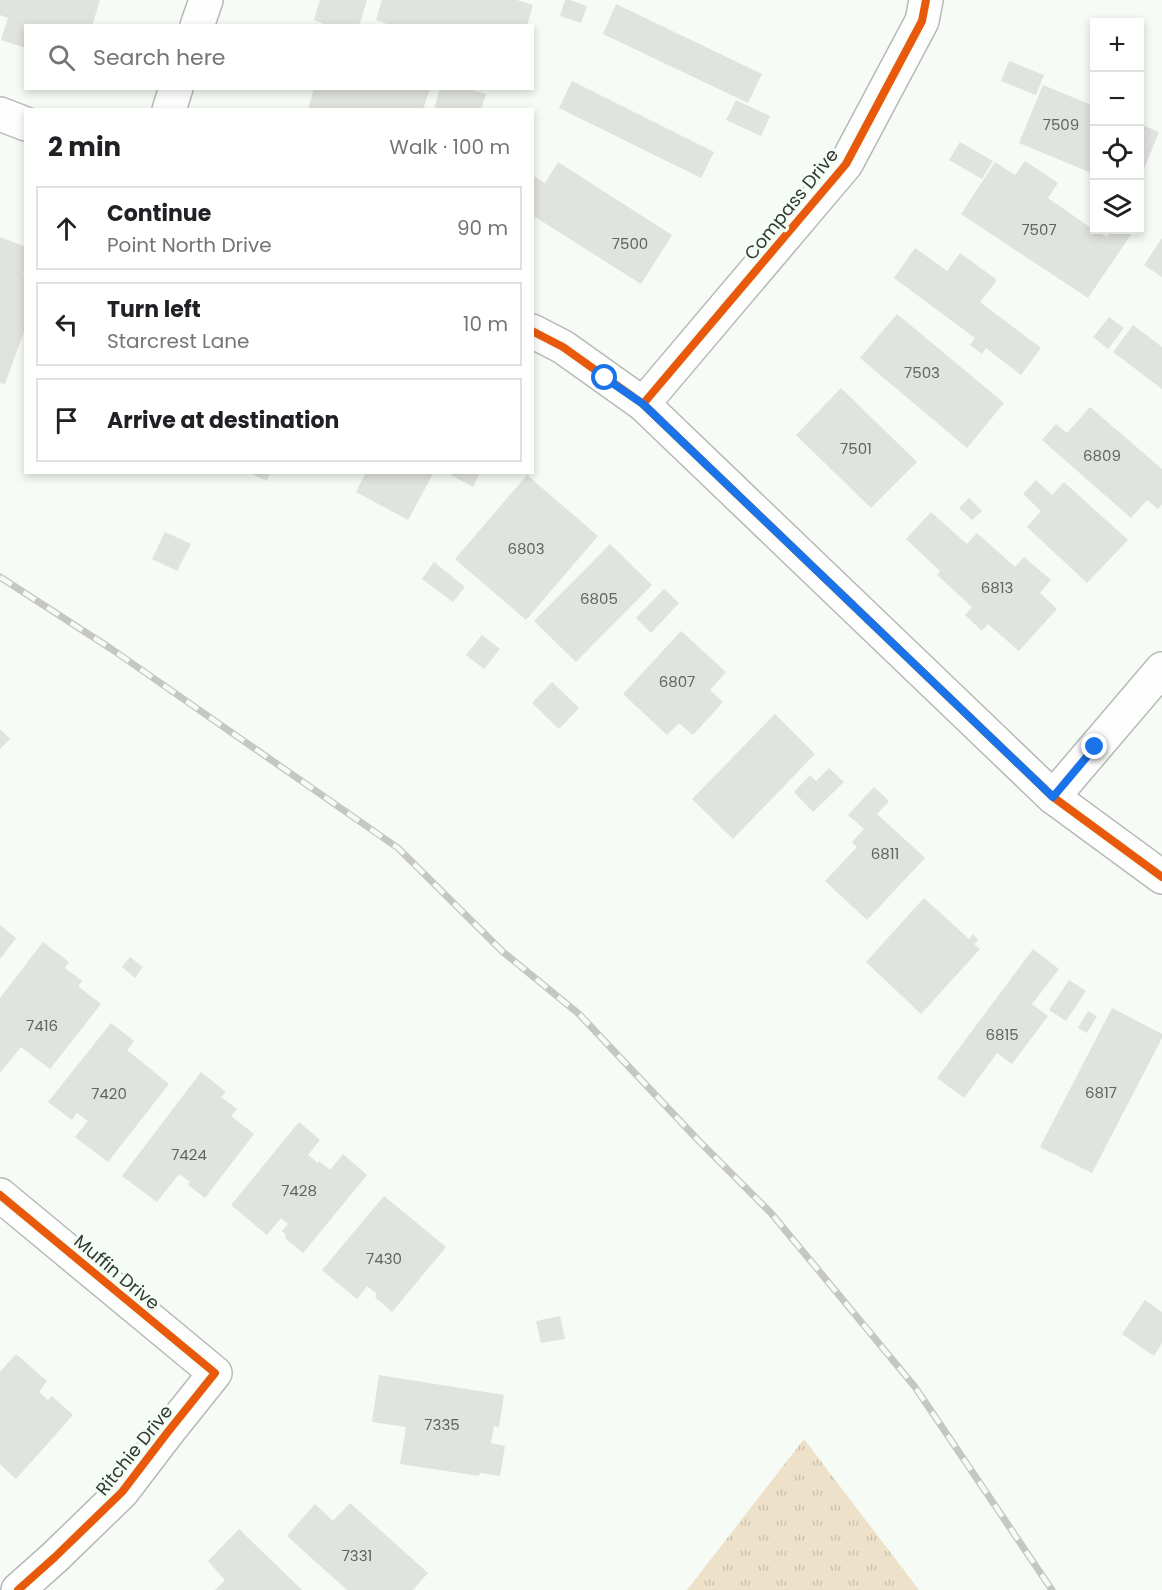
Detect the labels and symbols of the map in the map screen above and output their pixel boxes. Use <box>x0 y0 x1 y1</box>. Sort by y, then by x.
house number: 7509 <box>1043 114 1079 135</box>
street label: Compass Drive <box>738 143 844 265</box>
house number: 7507 <box>1021 219 1057 240</box>
house number: 7500 <box>612 233 648 254</box>
house number: 7503 <box>904 362 940 383</box>
route start <box>591 364 617 390</box>
house number: 7501 <box>840 438 872 459</box>
house number: 6809 <box>1083 445 1121 466</box>
house number: 6803 <box>507 538 545 559</box>
house number: 6813 <box>981 577 1013 598</box>
house number: 6805 <box>580 588 618 609</box>
house number: 6807 <box>659 671 695 692</box>
route end <box>1081 733 1107 759</box>
house number: 6811 <box>871 843 899 864</box>
house number: 7416 <box>26 1015 58 1036</box>
house number: 6815 <box>985 1024 1019 1045</box>
house number: 6817 <box>1085 1082 1117 1103</box>
house number: 7420 <box>91 1083 127 1104</box>
house number: 7424 <box>171 1144 207 1165</box>
house number: 7428 <box>281 1180 317 1201</box>
street label: Muffin Drive <box>69 1229 165 1315</box>
house number: 7430 <box>366 1248 402 1269</box>
street label: Ritchie Drive <box>90 1399 178 1501</box>
house number: 7335 <box>424 1414 460 1435</box>
house number: 7331 <box>342 1545 372 1566</box>

